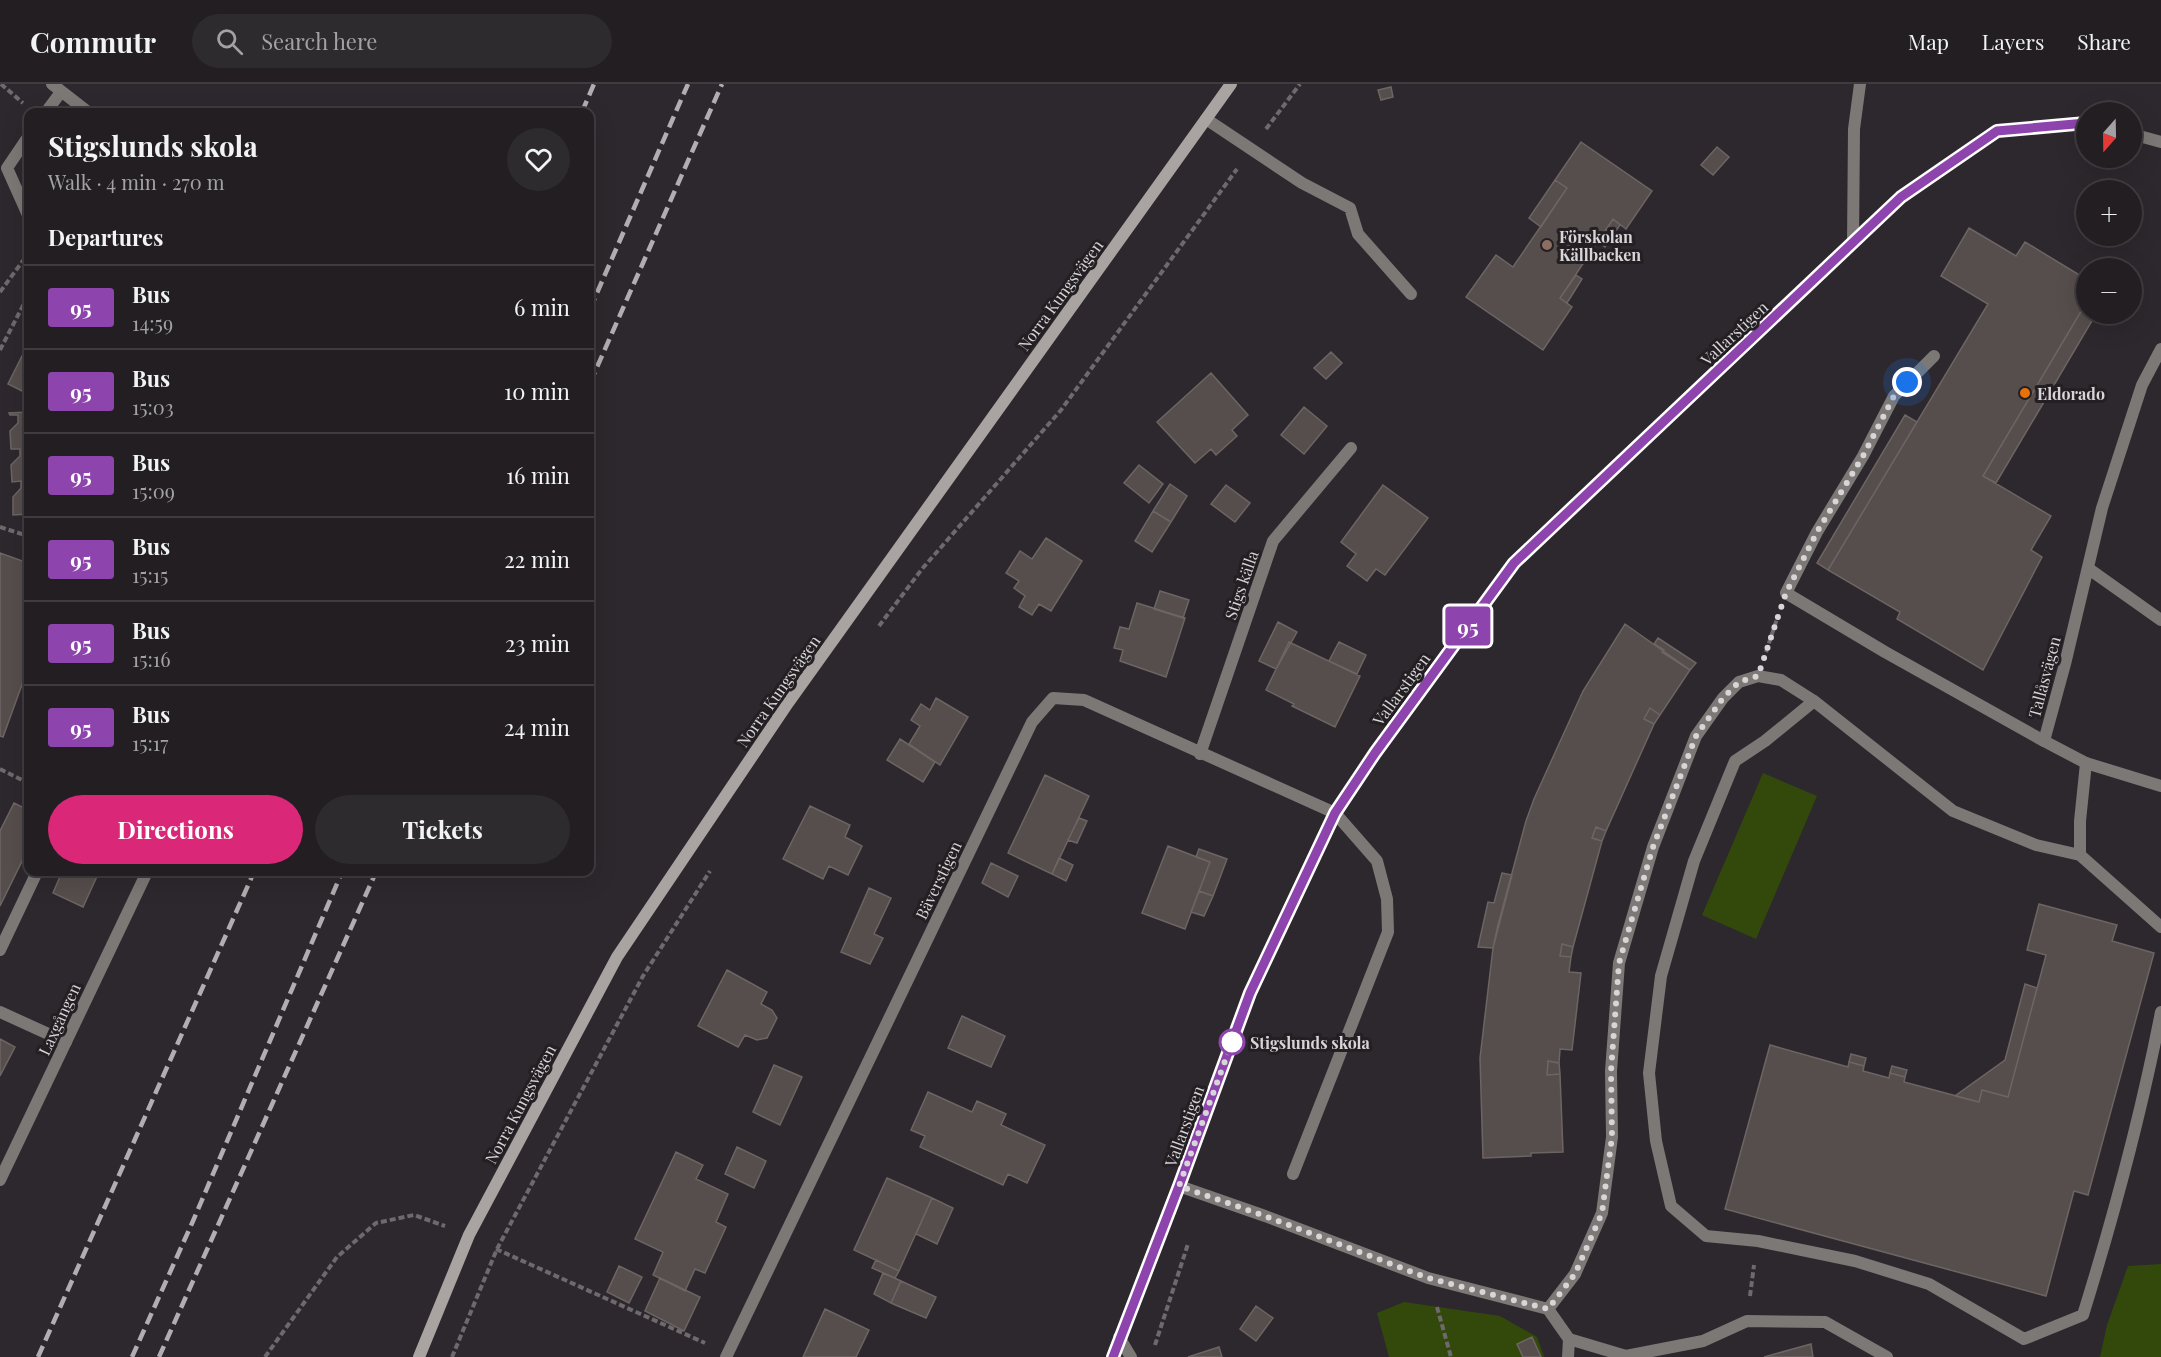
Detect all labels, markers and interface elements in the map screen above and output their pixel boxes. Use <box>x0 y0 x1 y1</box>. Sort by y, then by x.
search box <box>192 14 612 68</box>
text: Commutr <box>30 23 156 60</box>
icon: search <box>213 25 246 58</box>
text: Search here <box>261 26 377 56</box>
text: Map <box>1908 27 1949 55</box>
text: Layers <box>1982 27 2044 55</box>
text: Share <box>2077 27 2131 55</box>
north arrow <box>2076 102 2142 168</box>
map controls <box>2076 102 2142 324</box>
text: Stigslunds skola <box>48 127 258 164</box>
button: heart <box>507 128 570 191</box>
text: Walk · 4 min · 270 m <box>48 168 224 195</box>
button: + <box>2076 180 2142 246</box>
text: Departures <box>48 222 163 252</box>
place label: Förskolan Källbacken <box>1559 226 1641 265</box>
street label: Norra Kungsvägen <box>1013 235 1108 355</box>
marker: Förskolan Källbacken <box>1540 238 1554 252</box>
button: − <box>2076 258 2142 324</box>
text: Bus <box>132 279 170 309</box>
text: 6 min <box>514 292 570 322</box>
text: 95 <box>70 293 92 321</box>
street label: Vallarstigen <box>1695 296 1772 370</box>
text: 14:59 <box>132 309 173 336</box>
text: Bus <box>132 363 170 393</box>
your location <box>1892 367 1922 397</box>
text: 10 min <box>504 376 570 406</box>
text: 95 <box>70 377 92 405</box>
place label: Eldorado <box>2037 383 2105 404</box>
marker: Eldorado <box>2018 386 2032 400</box>
text: 15:03 <box>132 393 174 420</box>
text: Bus <box>132 447 170 477</box>
text: 16 min <box>506 460 570 490</box>
text: 95 <box>70 461 92 489</box>
text: 15:09 <box>132 477 175 504</box>
text: Bus <box>132 531 170 561</box>
text: 22 min <box>504 544 570 574</box>
text: 95 <box>70 545 92 573</box>
street label: Stigs källa <box>1219 548 1263 622</box>
text: 15:15 <box>132 561 168 588</box>
line badge: 95 <box>1441 606 1495 646</box>
text: 95 <box>1457 612 1479 640</box>
text: Bus <box>132 615 170 645</box>
text: 23 min <box>505 628 570 658</box>
text: 95 <box>70 629 92 657</box>
street label: Norra Kungsvägen <box>732 631 825 751</box>
street label: Tallåsvägen <box>2023 633 2065 720</box>
text: 15:16 <box>132 645 171 672</box>
street label: Vallarstigen <box>1367 648 1435 730</box>
text: Bus <box>132 699 170 729</box>
text: 24 min <box>504 712 570 742</box>
text: 95 <box>70 713 92 741</box>
text: 15:17 <box>132 729 168 756</box>
button: Directions <box>48 795 303 864</box>
button: Tickets <box>315 795 570 864</box>
street label: Bäverstigen <box>910 837 966 922</box>
street label: Laxgången <box>33 979 85 1058</box>
marker: Stigslunds skola <box>1219 1029 1245 1055</box>
place label: Stigslunds skola <box>1250 1032 1371 1053</box>
street label: Norra Kungsvägen <box>480 1040 560 1167</box>
street label: Vallarstigen <box>1159 1082 1209 1170</box>

